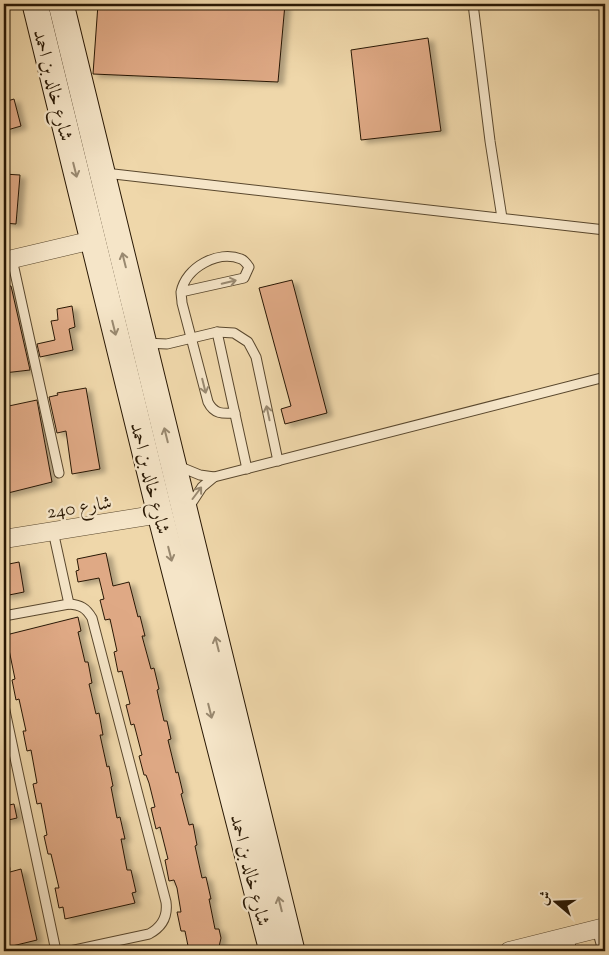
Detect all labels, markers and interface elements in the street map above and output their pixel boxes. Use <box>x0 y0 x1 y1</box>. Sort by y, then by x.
street label: شارع خالد بن احمد <box>25 27 78 144</box>
one-way arrow <box>71 162 80 178</box>
one-way arrow <box>119 253 128 269</box>
one-way arrow <box>220 277 236 286</box>
one-way arrow <box>110 319 119 335</box>
one-way arrow <box>200 377 209 393</box>
one-way arrow <box>263 406 272 422</box>
street label: شارع خالد بن احمد <box>122 420 175 537</box>
one-way arrow <box>161 427 170 443</box>
one-way arrow <box>192 486 202 500</box>
street label: شارع 240 <box>45 490 114 527</box>
one-way arrow <box>166 545 175 561</box>
one-way arrow <box>212 636 221 652</box>
one-way arrow <box>206 703 216 719</box>
street label: شارع خالد بن احمد <box>222 812 275 929</box>
north arrow <box>532 878 582 928</box>
text: ش <box>534 888 557 908</box>
one-way arrow <box>275 896 284 912</box>

